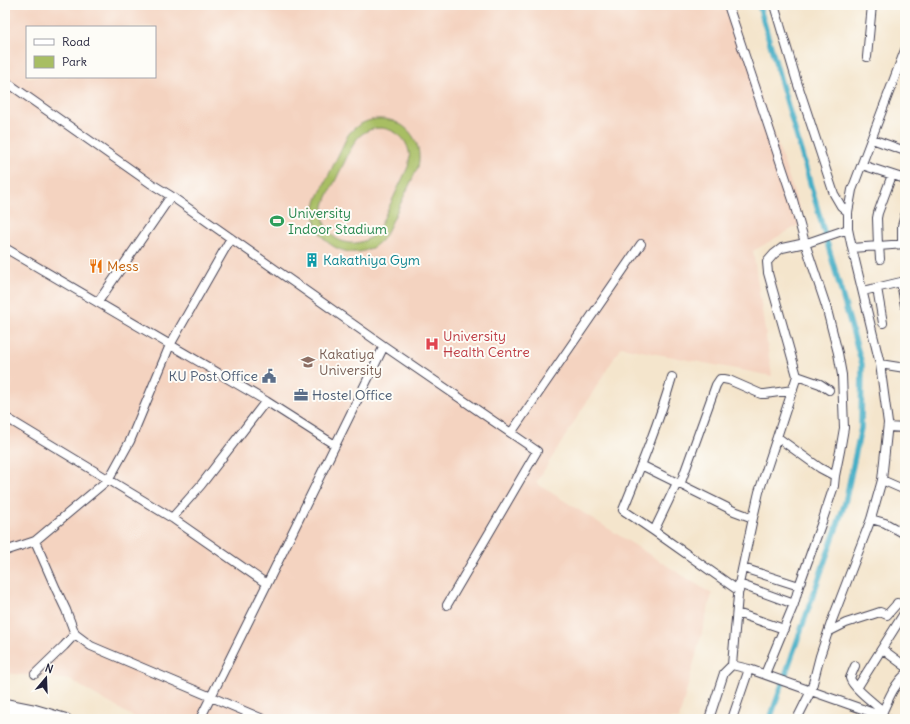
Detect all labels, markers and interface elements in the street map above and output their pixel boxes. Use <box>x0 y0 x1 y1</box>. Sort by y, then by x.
legend <box>26 26 156 78</box>
text: Road <box>62 34 90 49</box>
text: Park <box>62 54 87 69</box>
place label: University Indoor Stadium <box>288 204 387 238</box>
sports icon: University Indoor Stadium <box>269 213 285 229</box>
place label: Kakathiya Gym <box>323 251 420 269</box>
building icon: Kakathiya Gym <box>304 252 320 268</box>
place label: Mess <box>107 257 139 275</box>
restaurant icon: Mess <box>88 258 104 274</box>
place label: University Health Centre <box>443 327 530 361</box>
hospital icon: University Health Centre <box>424 336 440 352</box>
place label: Kakatiya University <box>319 345 382 379</box>
school or university icon: Kakatiya University <box>300 354 316 370</box>
place label: KU Post Office <box>169 367 258 385</box>
public building icon: KU Post Office <box>261 368 277 384</box>
place label: Hostel Office <box>312 386 392 404</box>
office icon: Hostel Office <box>293 387 309 403</box>
north arrow <box>26 658 66 698</box>
text: N <box>43 661 55 676</box>

